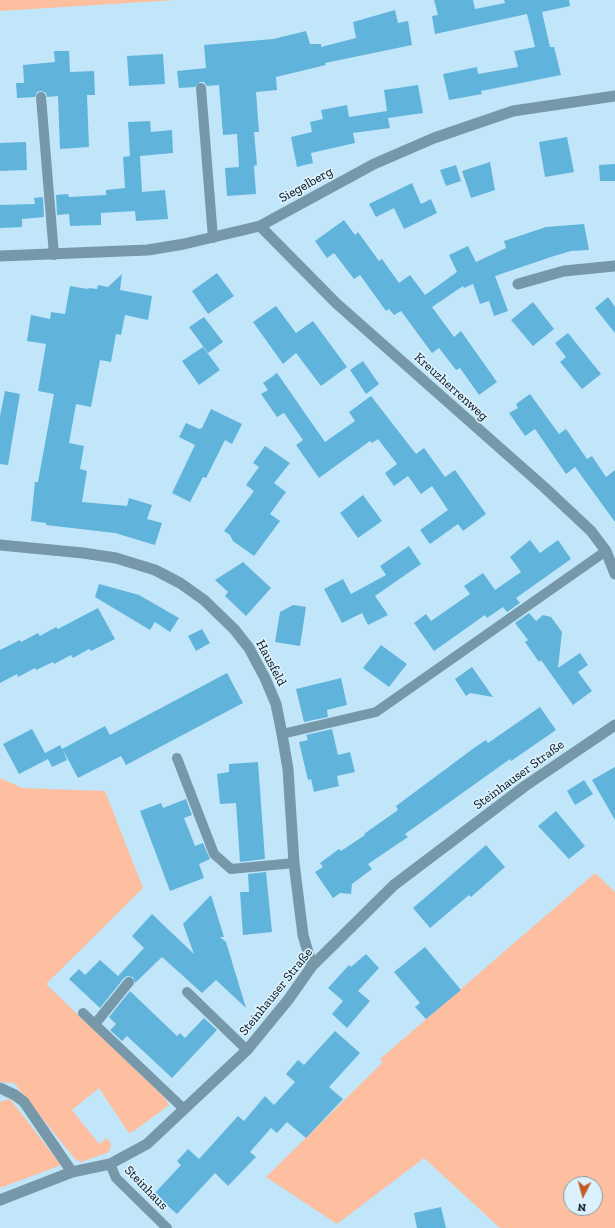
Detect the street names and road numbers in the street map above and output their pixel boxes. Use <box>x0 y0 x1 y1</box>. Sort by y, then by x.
street label: Siegelberg <box>276 164 336 206</box>
street label: Kreuzherrenweg <box>411 350 491 424</box>
street label: Hausfeld <box>252 637 290 689</box>
street label: Steinhauser Straße <box>471 737 567 813</box>
street label: Steinhauser Straße <box>236 945 316 1039</box>
street label: Steinhaus <box>121 1163 171 1213</box>

